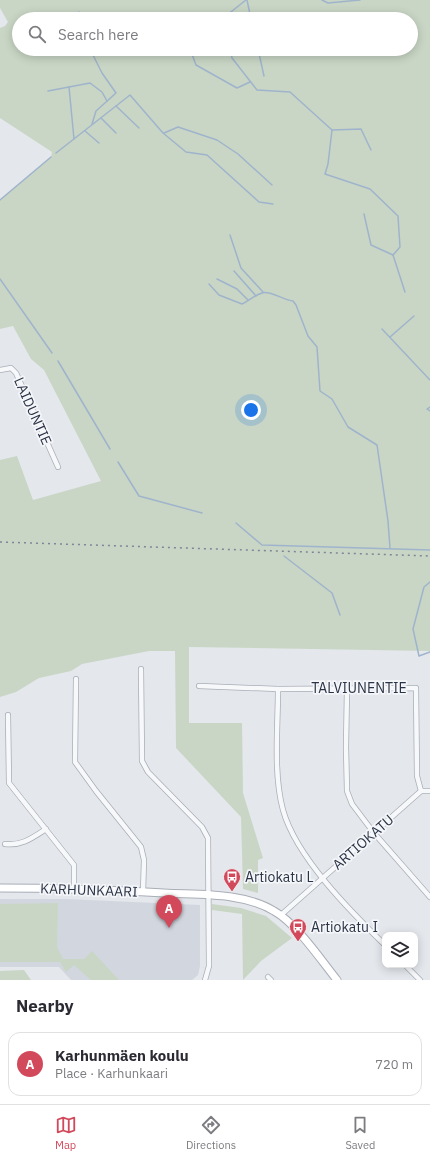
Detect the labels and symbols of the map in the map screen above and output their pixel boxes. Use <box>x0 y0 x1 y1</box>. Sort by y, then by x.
street label: LAIDUNTIE <box>10 374 56 448</box>
your location <box>241 400 261 420</box>
street label: TALVIUNENTIE <box>311 679 407 697</box>
street label: ARTIOKATU <box>329 810 397 874</box>
bus stop icon: Artiokatu L <box>222 867 242 892</box>
place label: Artiokatu L <box>245 868 313 886</box>
street label: KARHUNKAARI <box>40 879 138 901</box>
pin: A <box>156 895 182 928</box>
bus stop icon: Artiokatu I <box>288 917 308 942</box>
place label: Artiokatu I <box>311 918 378 936</box>

